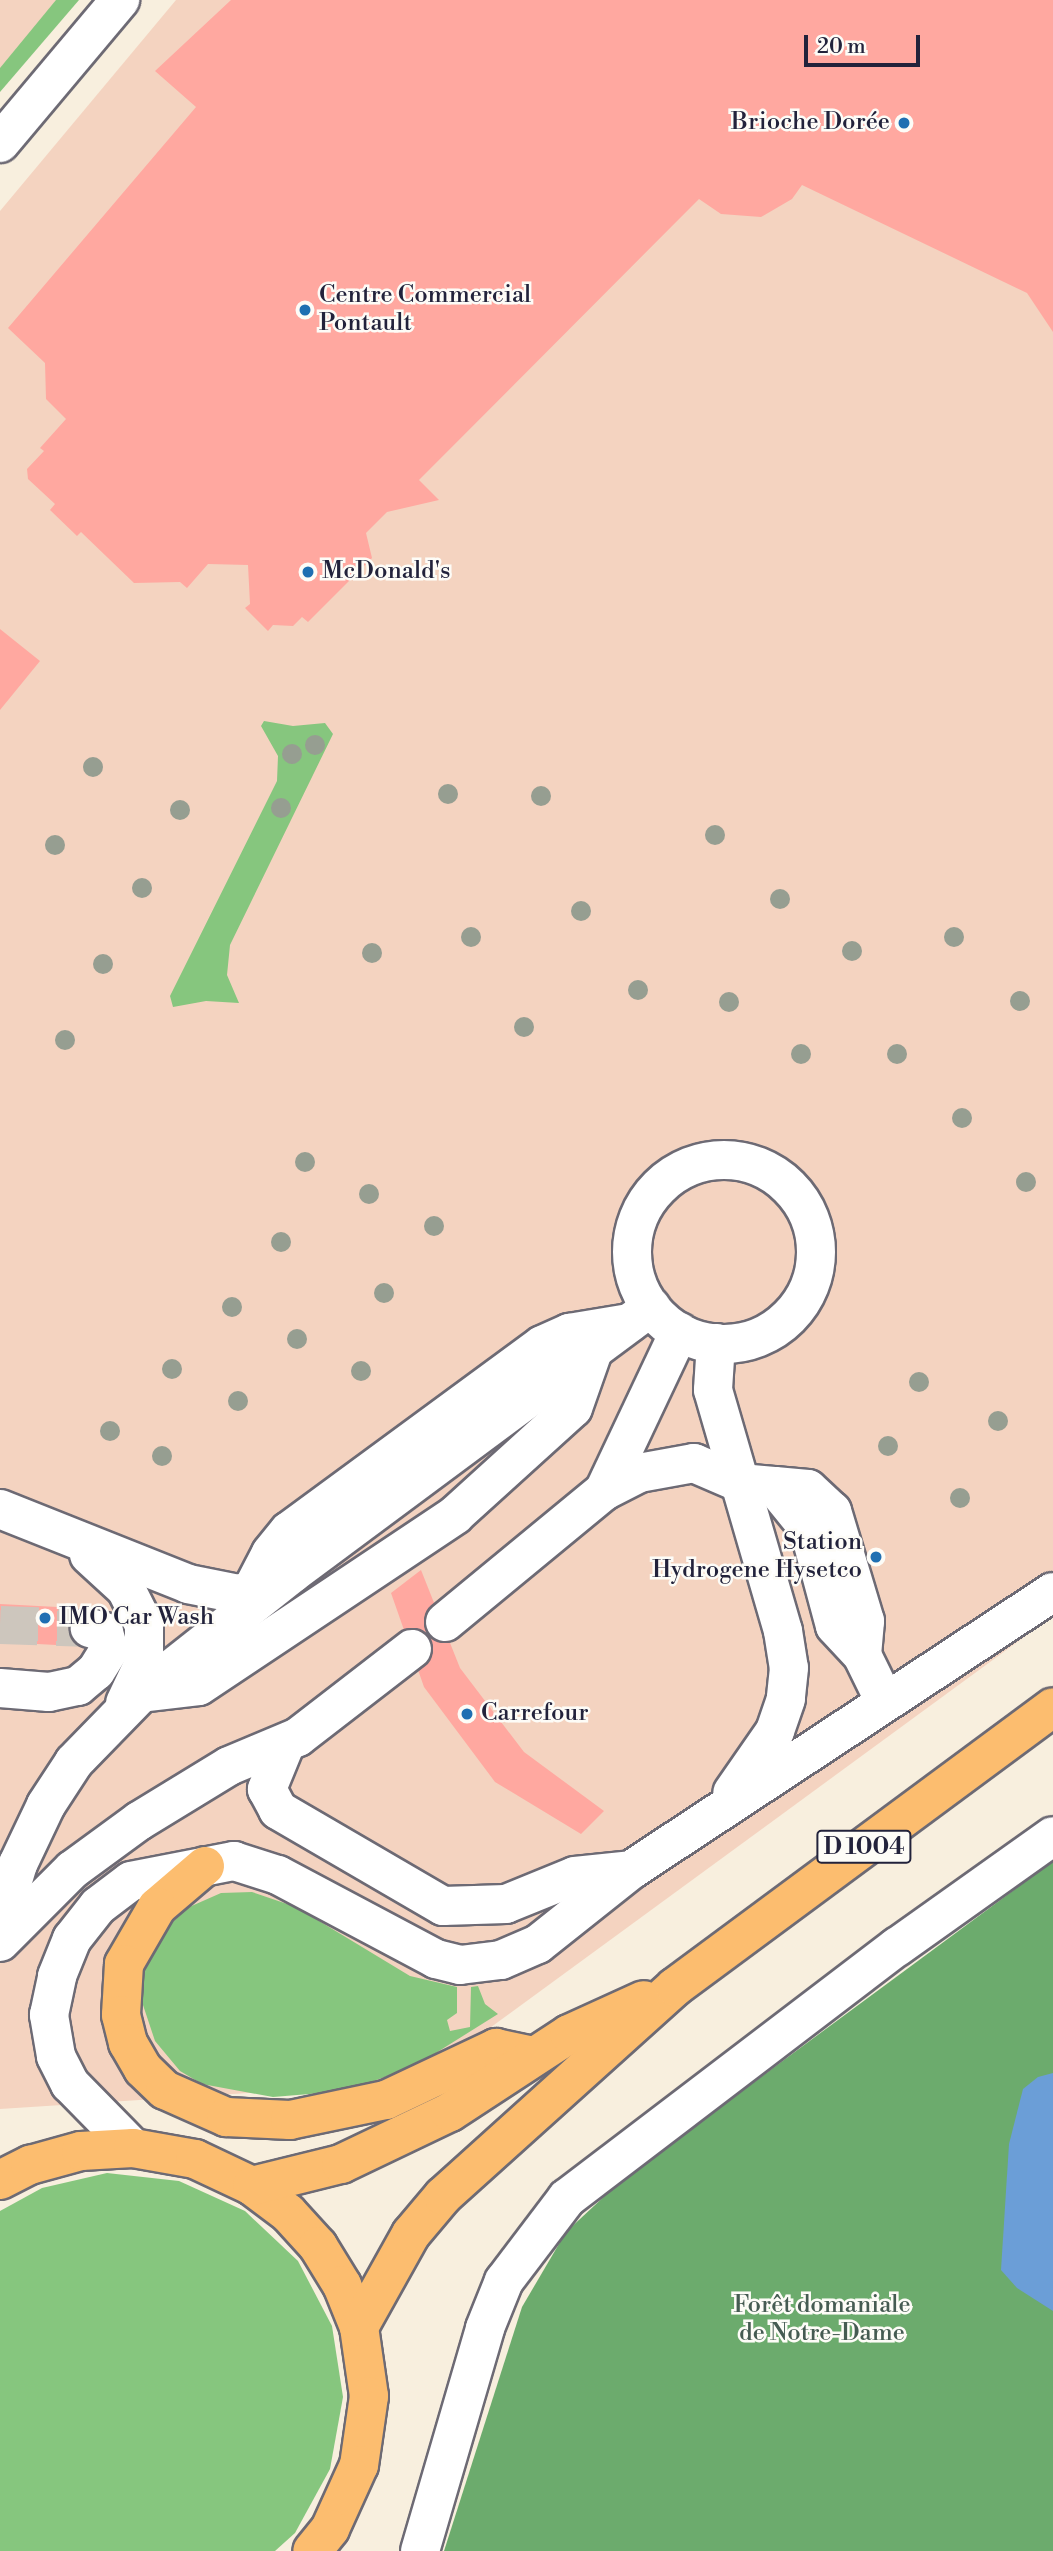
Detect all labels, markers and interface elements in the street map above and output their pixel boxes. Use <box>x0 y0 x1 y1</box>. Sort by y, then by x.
scale bar <box>808 21 923 65</box>
text: 20 m <box>817 34 866 60</box>
place label: Brioche Dorée <box>731 109 890 137</box>
marker: Brioche Dorée <box>896 115 912 131</box>
place label: Centre Commercial Pontault <box>319 282 531 338</box>
marker: Centre Commercial Pontault <box>297 302 313 318</box>
place label: McDonald's <box>322 558 451 586</box>
marker: McDonald's <box>300 564 316 580</box>
place label: Station Hydrogene Hysetco <box>652 1529 862 1585</box>
marker: Station Hydrogene Hysetco <box>868 1549 884 1565</box>
place label: IMO Car Wash <box>59 1604 214 1632</box>
marker: IMO Car Wash <box>37 1610 53 1626</box>
place label: Carrefour <box>481 1700 589 1728</box>
marker: Carrefour <box>459 1706 475 1722</box>
road number: D 1004 <box>815 1828 913 1866</box>
park label: Forêt domaniale de Notre-Dame <box>733 2292 911 2348</box>

